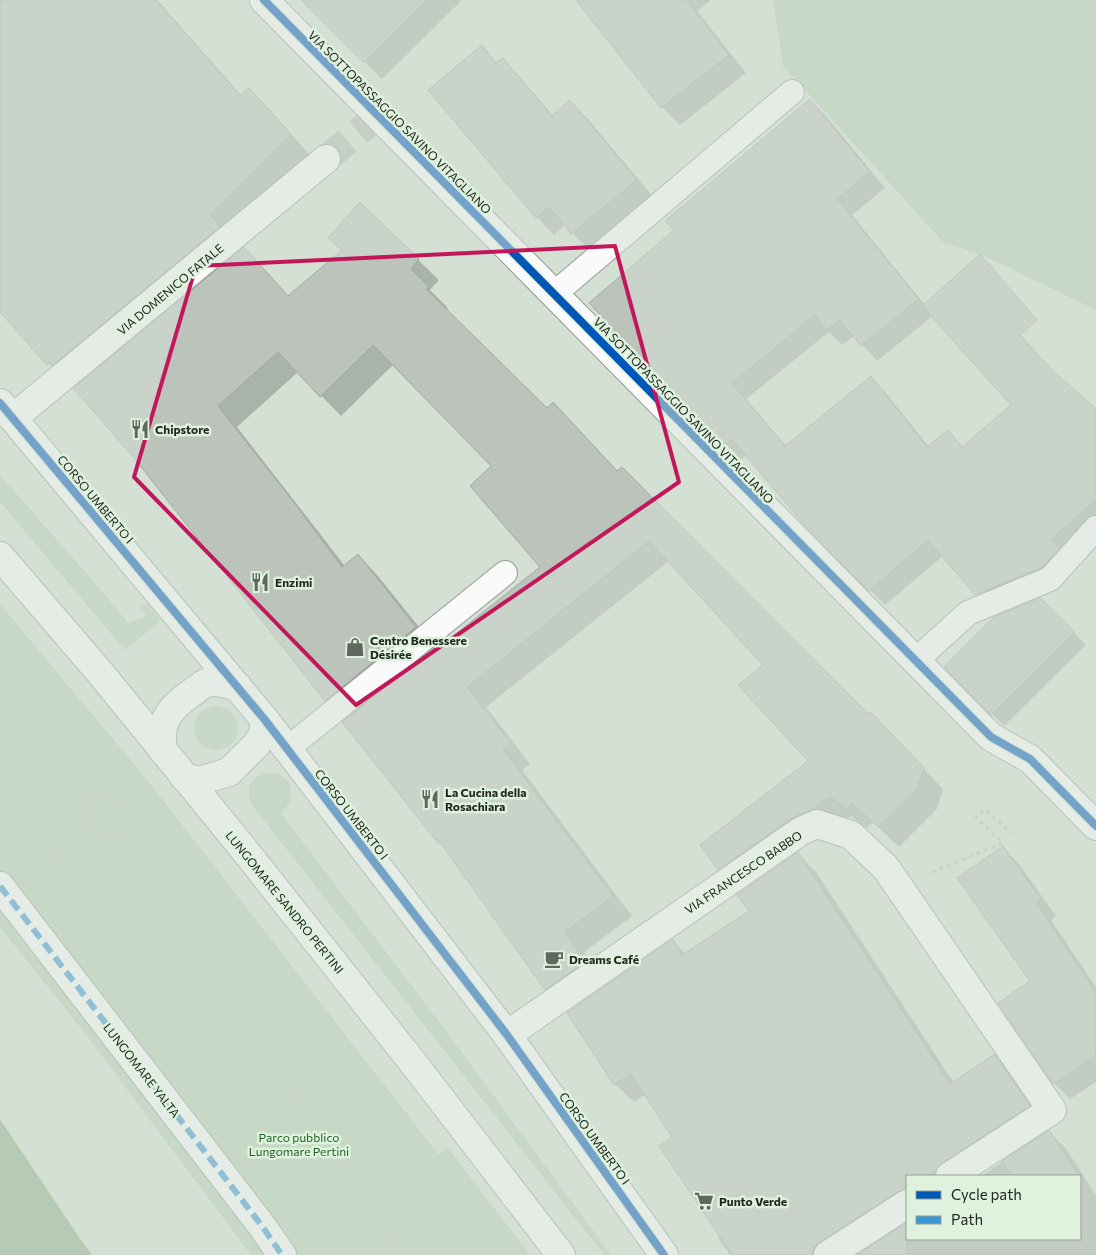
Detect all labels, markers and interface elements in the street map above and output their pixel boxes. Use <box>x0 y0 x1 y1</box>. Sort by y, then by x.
street label: VIA SOTTOPASSAGGIO SAVINO VITAGLIANO <box>306 28 495 217</box>
street label: VIA DOMENICO FATALE <box>114 240 226 338</box>
street label: VIA SOTTOPASSAGGIO SAVINO VITAGLIANO <box>591 314 777 506</box>
restaurant icon: Chipstore <box>129 418 151 440</box>
place label: Chipstore <box>155 422 209 436</box>
street label: CORSO UMBERTO I <box>55 452 137 546</box>
restaurant icon: Enzimi <box>249 571 271 593</box>
place label: Enzimi <box>275 575 312 589</box>
place label: Centro Benessere Désirée <box>370 633 467 661</box>
shop icon: Centro Benessere Désirée <box>344 636 366 658</box>
street label: CORSO UMBERTO I <box>312 766 392 862</box>
place label: La Cucina della Rosachiara <box>445 785 527 813</box>
restaurant icon: La Cucina della Rosachiara <box>419 788 441 810</box>
street label: VIA FRANCESCO BABBO <box>682 827 804 917</box>
street label: LUNGOMARE SANDRO PERTINI <box>223 828 347 976</box>
cafe icon: Dreams Café <box>543 948 565 970</box>
place label: Dreams Café <box>569 952 639 966</box>
street label: LUNGOMARE YALTA <box>101 1020 183 1120</box>
street label: CORSO UMBERTO I <box>557 1089 633 1187</box>
park label: Parco pubblico Lungomare Pertini <box>249 1130 349 1158</box>
legend <box>906 1175 1081 1240</box>
text: Cycle path <box>951 1185 1022 1203</box>
supermarket icon: Punto Verde <box>693 1190 715 1212</box>
place label: Punto Verde <box>719 1194 787 1208</box>
text: Path <box>951 1210 983 1228</box>

